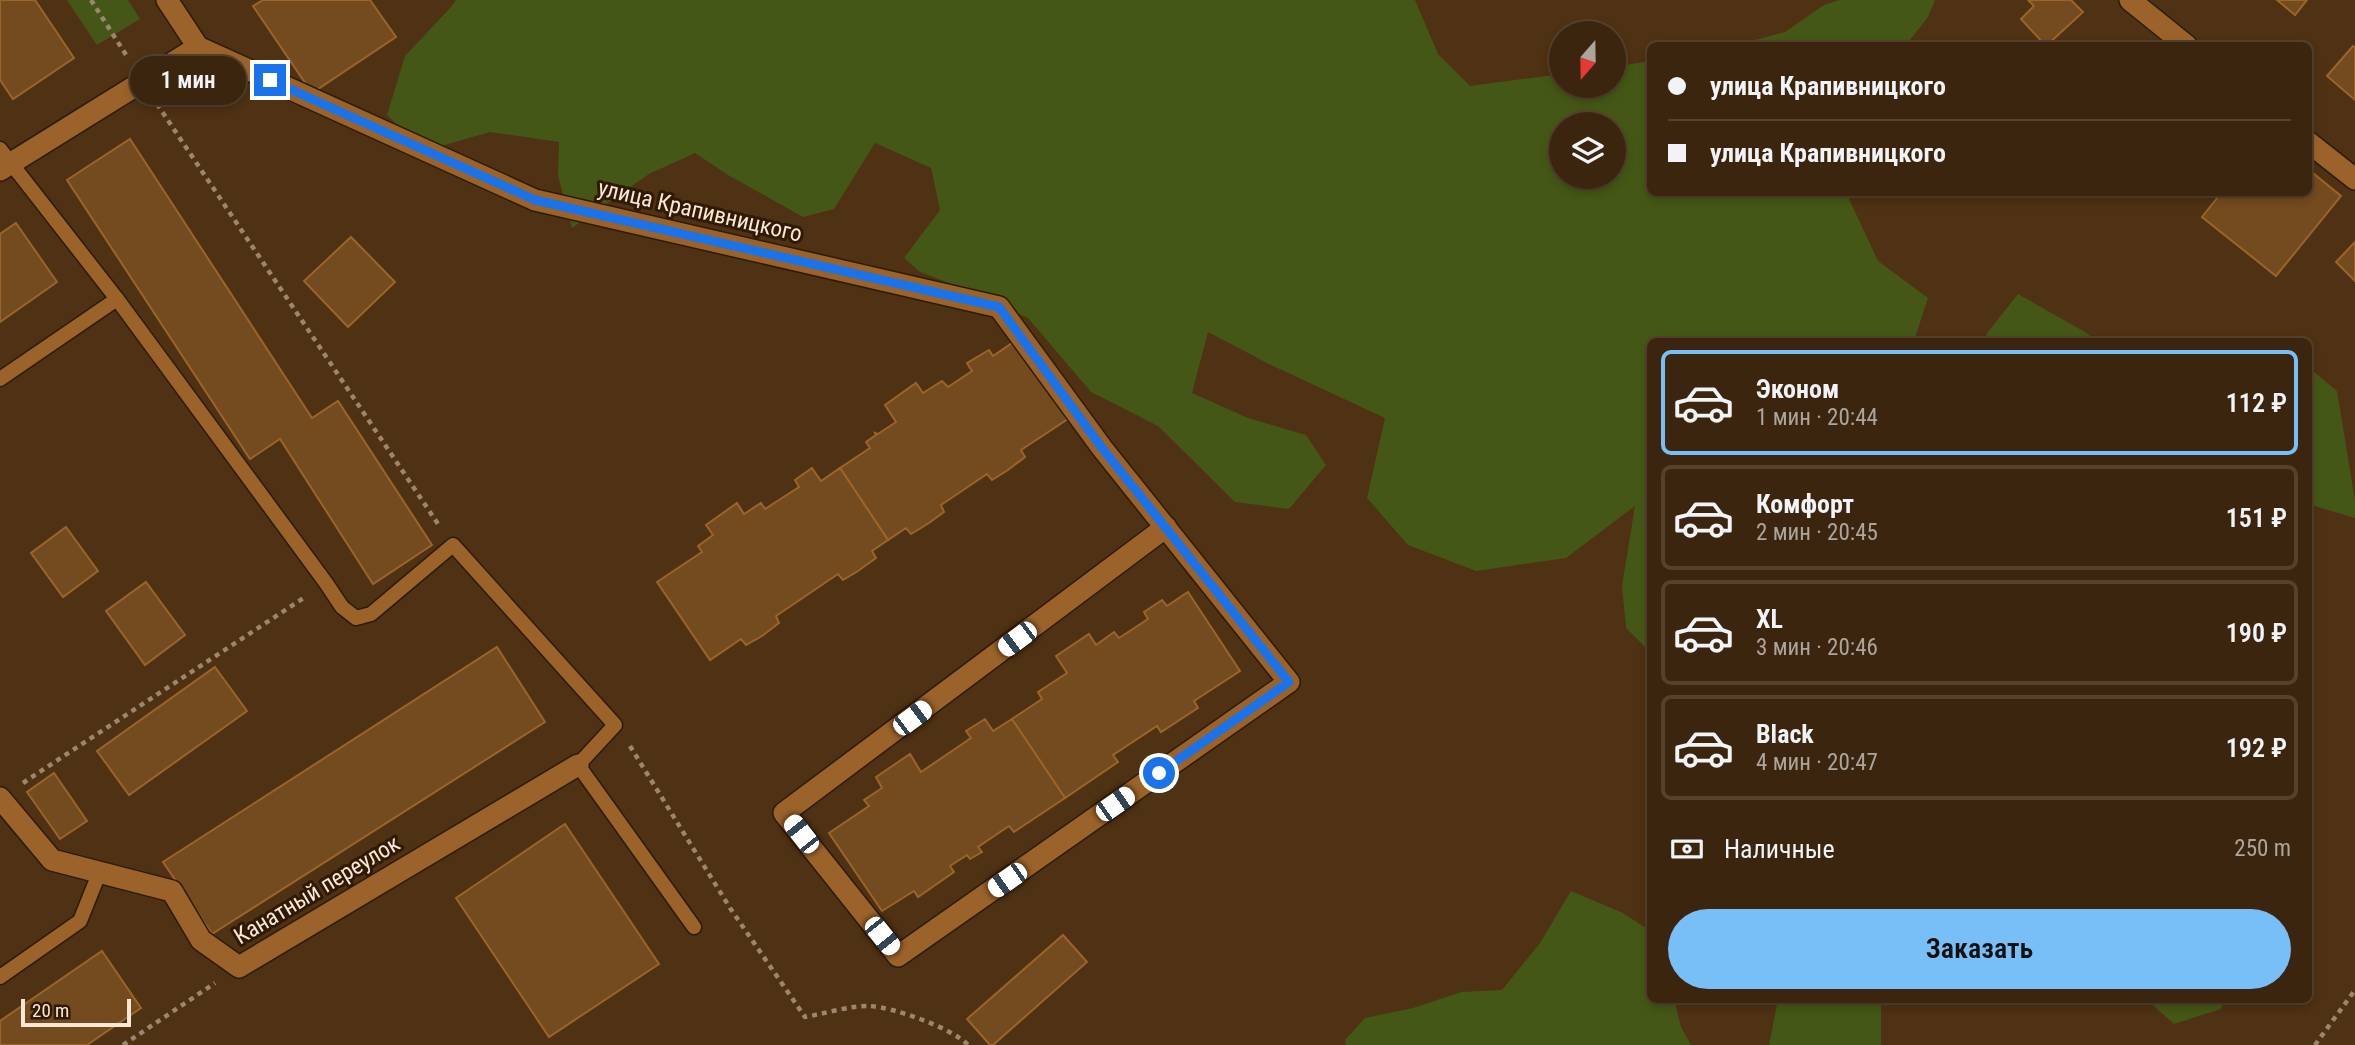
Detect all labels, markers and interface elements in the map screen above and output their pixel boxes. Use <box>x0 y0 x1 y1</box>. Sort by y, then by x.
north arrow <box>1549 21 1626 98</box>
map controls <box>1549 21 1626 189</box>
callout: 1 мин <box>130 56 246 104</box>
route end <box>254 64 286 96</box>
text: 1 мин <box>160 67 216 94</box>
text: улица Крапивницкого <box>1710 71 1946 101</box>
button: layers <box>1549 112 1626 189</box>
text: улица Крапивницкого <box>1710 138 1946 168</box>
street label: улица Крапивницкого <box>595 174 805 248</box>
icon: car <box>1672 371 1735 434</box>
text: Эконом <box>1756 374 1839 404</box>
text: 112 ₽ <box>2226 388 2287 418</box>
text: 1 мин · 20:44 <box>1756 404 1878 431</box>
icon: car <box>1672 486 1735 549</box>
text: Комфорт <box>1756 489 1854 519</box>
text: 151 ₽ <box>2226 503 2287 533</box>
text: 2 мин · 20:45 <box>1756 519 1878 546</box>
icon: car <box>1672 601 1735 664</box>
text: XL <box>1756 604 1783 634</box>
car <box>994 618 1041 660</box>
text: 190 ₽ <box>2226 618 2287 648</box>
text: 3 мин · 20:46 <box>1756 634 1878 661</box>
car <box>889 697 936 739</box>
icon: car <box>1672 716 1735 779</box>
text: Black <box>1756 719 1814 749</box>
text: 192 ₽ <box>2226 733 2287 763</box>
text: 4 мин · 20:47 <box>1756 749 1878 776</box>
route start <box>1143 757 1175 789</box>
car <box>1092 783 1139 825</box>
car <box>780 811 823 857</box>
street label: Канатный переулок <box>229 830 405 950</box>
icon: cash <box>1668 830 1706 868</box>
text: Наличные <box>1724 834 1835 864</box>
text: 250 m <box>2234 835 2291 862</box>
car <box>984 859 1031 901</box>
button: Заказать <box>1668 909 2291 989</box>
car <box>861 913 904 959</box>
scale bar <box>21 996 131 1028</box>
text: 20 m <box>32 999 69 1022</box>

